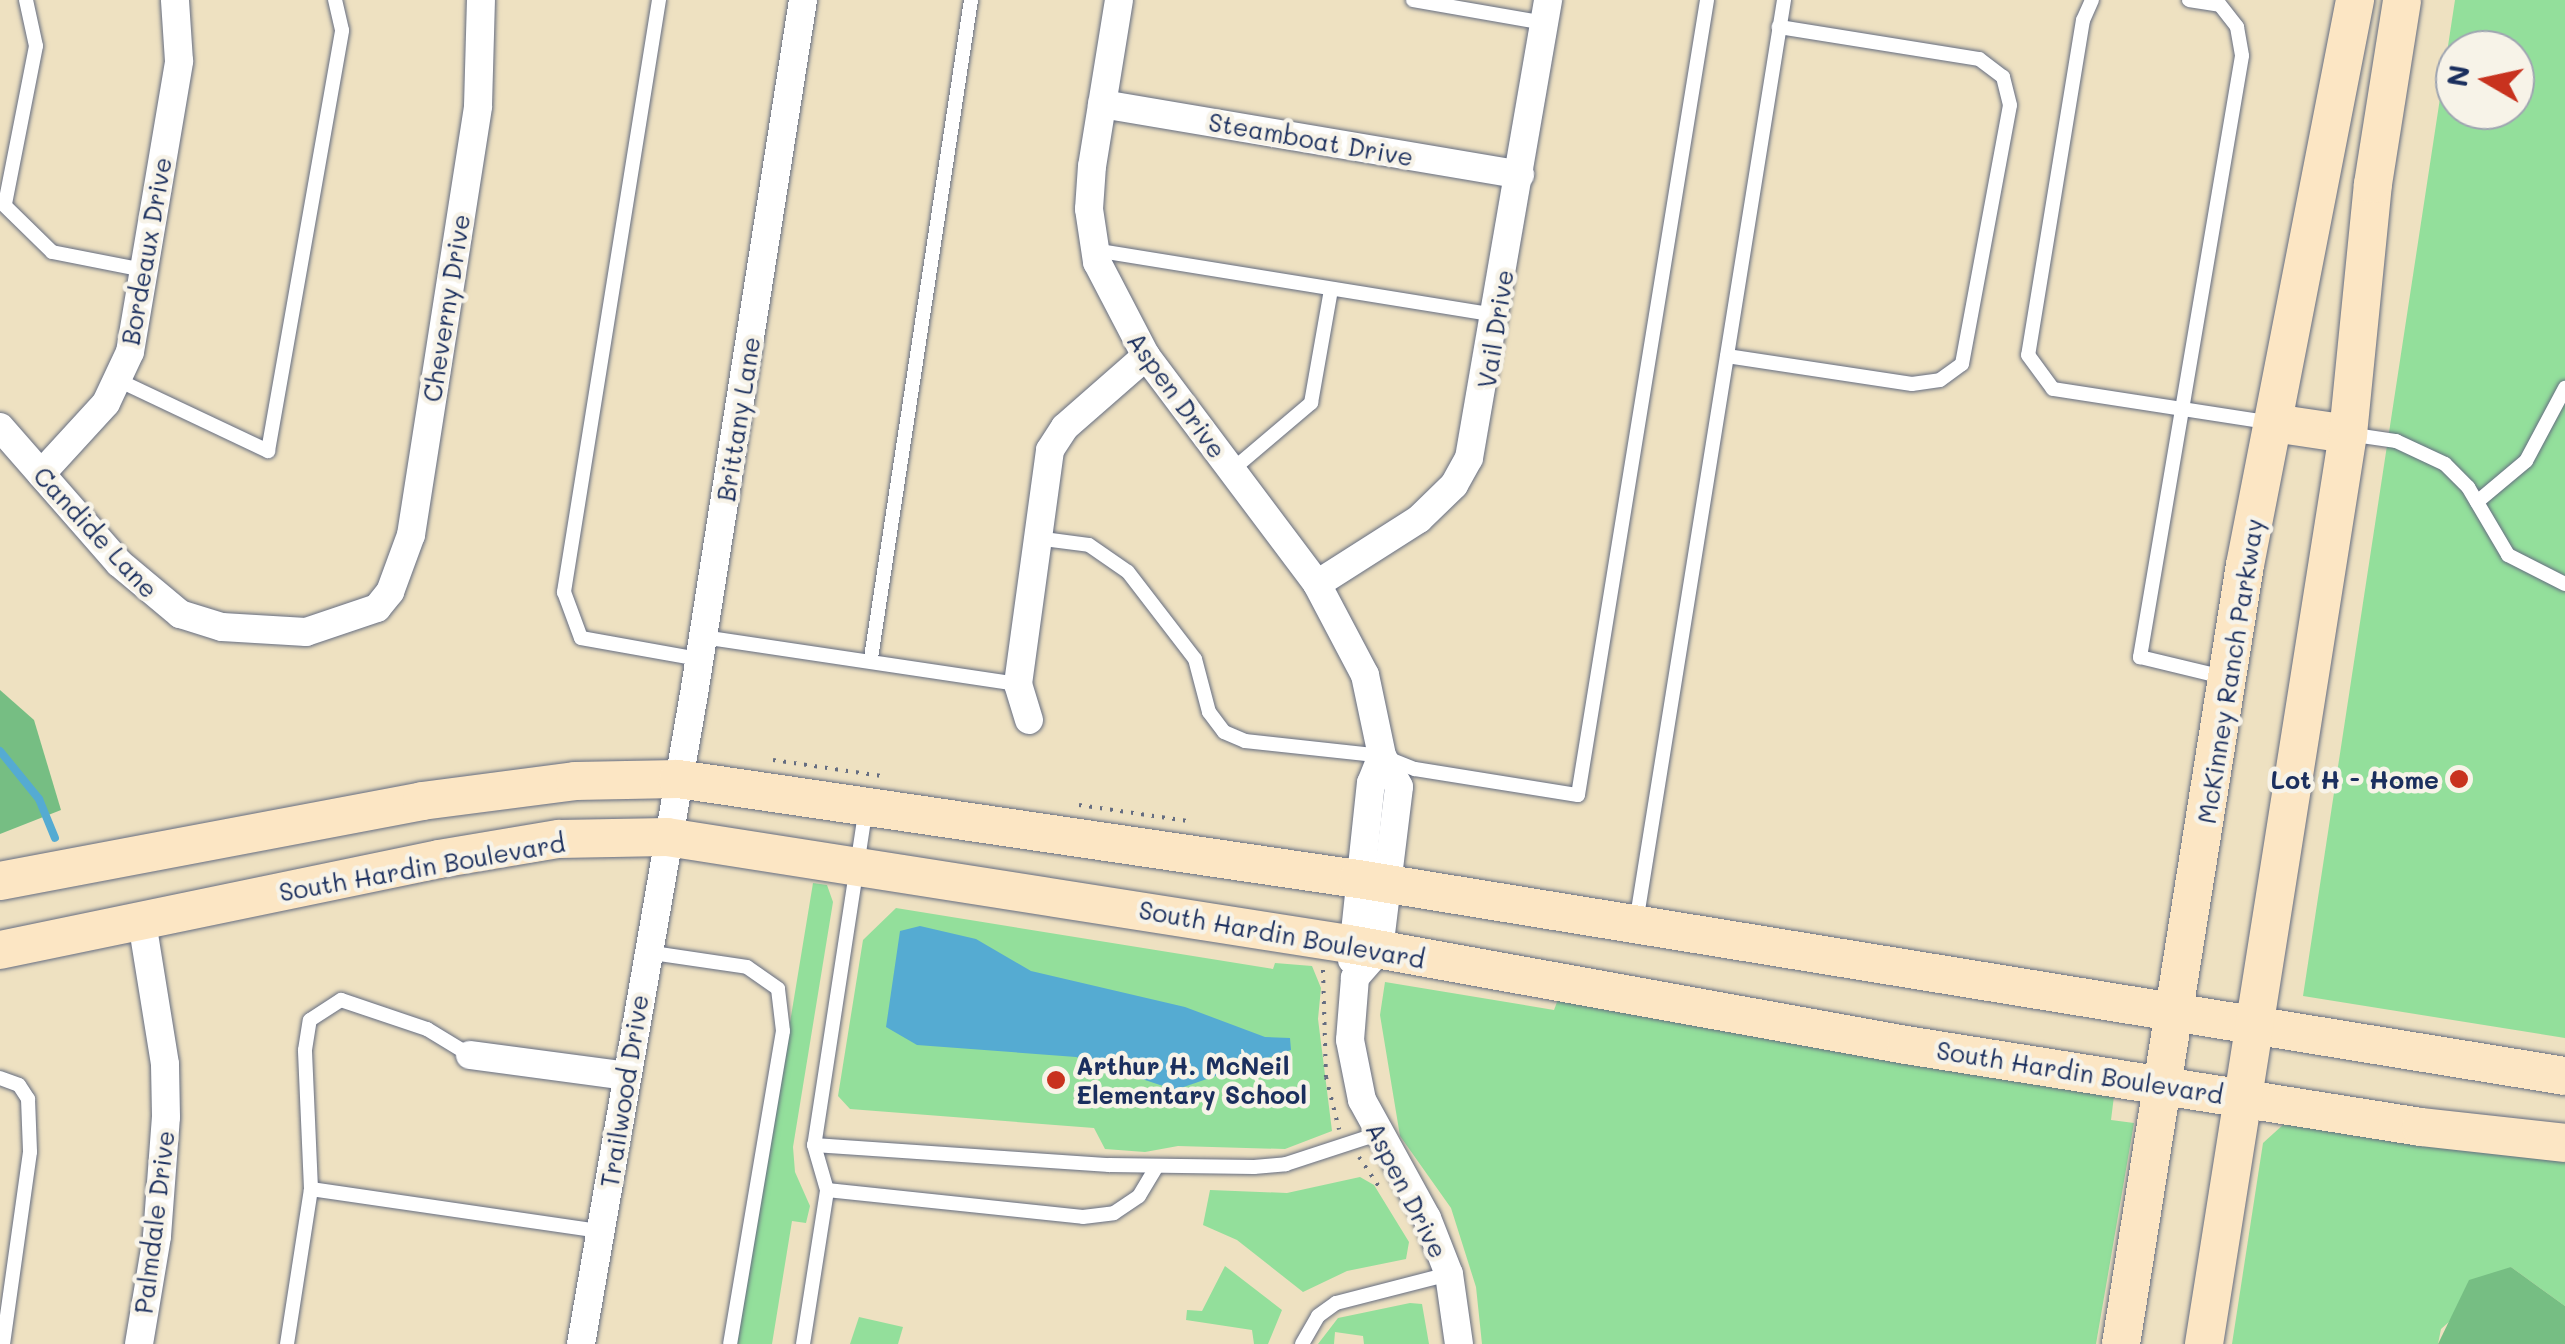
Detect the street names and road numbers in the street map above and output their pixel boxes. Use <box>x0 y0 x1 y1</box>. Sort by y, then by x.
street label: Steamboat Drive <box>1206 106 1416 172</box>
street label: Bordeaux Drive <box>115 155 177 347</box>
street label: Cheverny Drive <box>416 212 476 404</box>
street label: Vail Drive <box>1471 268 1519 390</box>
street label: Aspen Drive <box>1121 326 1233 464</box>
street label: Brittany Lane <box>710 335 766 503</box>
street label: Candide Lane <box>28 460 164 604</box>
street label: McKinney Ranch Parkway <box>2191 516 2269 826</box>
street label: South Hardin Boulevard <box>277 827 567 907</box>
street label: South Hardin Boulevard <box>1137 894 1427 974</box>
street label: Trailwood Drive <box>594 992 654 1190</box>
street label: South Hardin Boulevard <box>1934 1035 2226 1109</box>
street label: Aspen Drive <box>1360 1117 1454 1263</box>
street label: Palmdale Drive <box>128 1129 180 1315</box>

